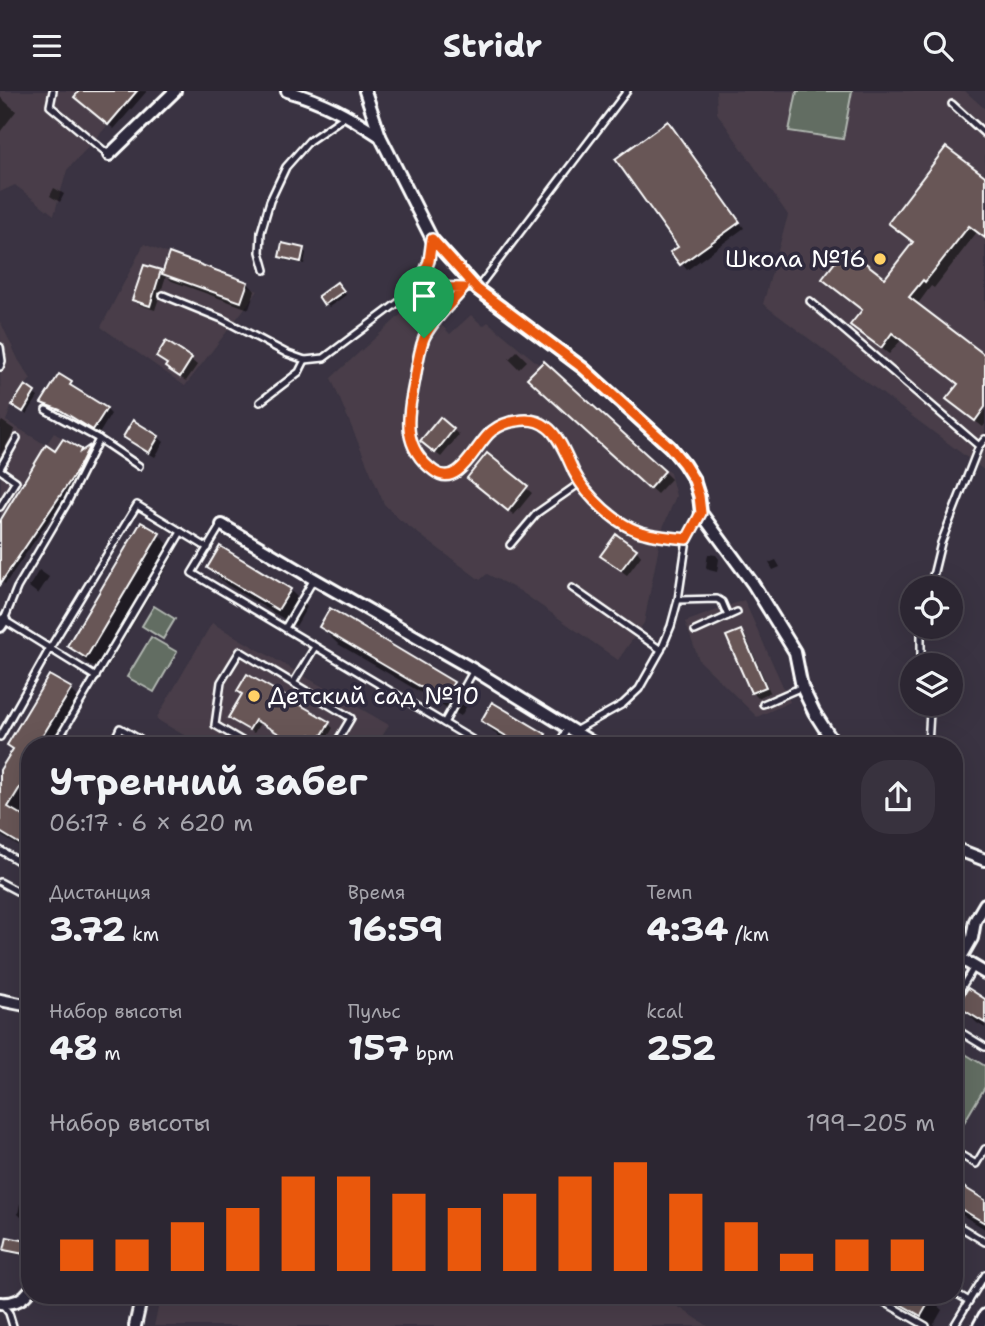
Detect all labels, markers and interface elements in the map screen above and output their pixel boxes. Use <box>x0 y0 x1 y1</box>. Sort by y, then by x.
text: Stridr <box>443 24 542 67</box>
icon: menu <box>28 27 66 65</box>
icon: search <box>919 27 957 65</box>
place label: Школа №16 <box>725 243 866 275</box>
marker: Школа №16 <box>872 251 888 267</box>
pin <box>394 266 454 338</box>
icon: arrive <box>405 277 443 315</box>
map controls <box>900 576 963 716</box>
button: locate <box>900 576 963 639</box>
button: layers <box>900 653 963 716</box>
place label: Детский сад №10 <box>268 680 479 712</box>
marker: Детский сад №10 <box>246 688 262 704</box>
text: Утренний забег <box>49 756 367 807</box>
button: share <box>861 760 935 834</box>
text: 06:17 · 6 × 620 m <box>49 808 253 838</box>
text: Дистанция <box>49 880 151 905</box>
text: Время <box>348 880 406 905</box>
text: Темп <box>646 880 692 905</box>
text: 3.72 <box>49 905 126 952</box>
text: 16:59 <box>348 905 443 952</box>
text: 4:34 <box>646 905 729 952</box>
text: km <box>126 922 159 947</box>
text: /km <box>729 922 769 947</box>
text: Набор высоты <box>49 999 182 1024</box>
text: Пульс <box>348 999 401 1024</box>
text: kcal <box>646 999 683 1024</box>
text: 48 <box>49 1024 98 1071</box>
text: 157 <box>348 1024 409 1071</box>
text: 252 <box>646 1024 716 1071</box>
text: m <box>98 1041 121 1066</box>
text: bpm <box>409 1041 454 1066</box>
text: Набор высоты <box>49 1108 210 1138</box>
text: 199–205 m <box>806 1108 935 1138</box>

